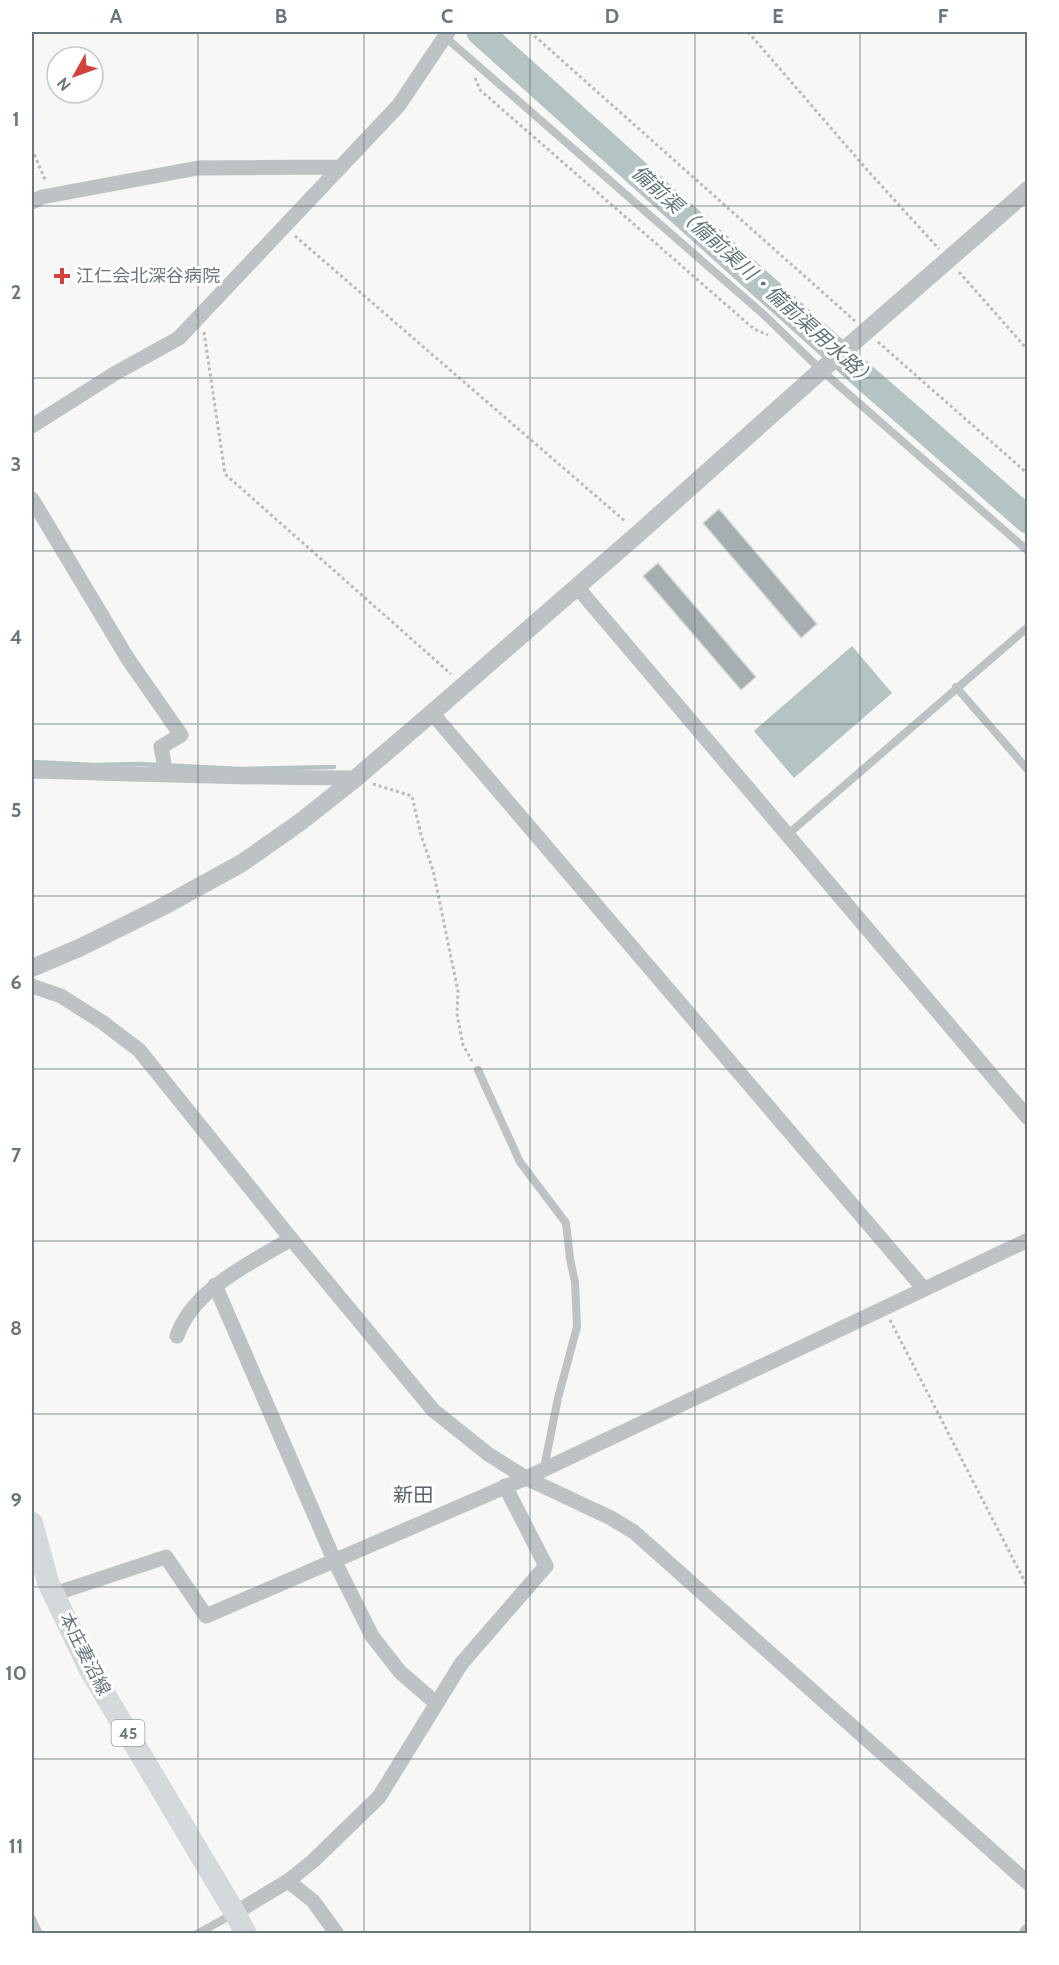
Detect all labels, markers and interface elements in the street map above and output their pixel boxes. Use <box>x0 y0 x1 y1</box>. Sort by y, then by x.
text: A <box>110 4 123 28</box>
text: B <box>275 4 287 28</box>
text: C <box>441 4 453 28</box>
text: D <box>605 4 619 28</box>
text: E <box>772 4 784 28</box>
text: F <box>938 4 949 28</box>
north arrow <box>45 45 105 105</box>
text: N <box>53 74 75 95</box>
text: 1 <box>12 107 20 131</box>
water label: 備前渠（備前渠川・備前渠用水路） <box>627 160 881 392</box>
place label: 江仁会北深谷病院 <box>76 265 220 287</box>
marker: 江仁会北深谷病院 <box>53 267 71 285</box>
text: 2 <box>11 280 21 304</box>
text: 3 <box>11 452 21 476</box>
text: 4 <box>10 625 22 649</box>
text: 5 <box>11 798 21 822</box>
text: 6 <box>10 970 22 994</box>
text: 7 <box>11 1143 22 1167</box>
text: 8 <box>10 1316 22 1340</box>
district label: 新田 <box>393 1483 433 1507</box>
text: 9 <box>10 1488 22 1512</box>
street label: 本庄妻沼線 <box>55 1609 115 1699</box>
text: 10 <box>5 1661 27 1685</box>
road number: 45 <box>112 1720 144 1746</box>
text: 11 <box>9 1834 23 1858</box>

